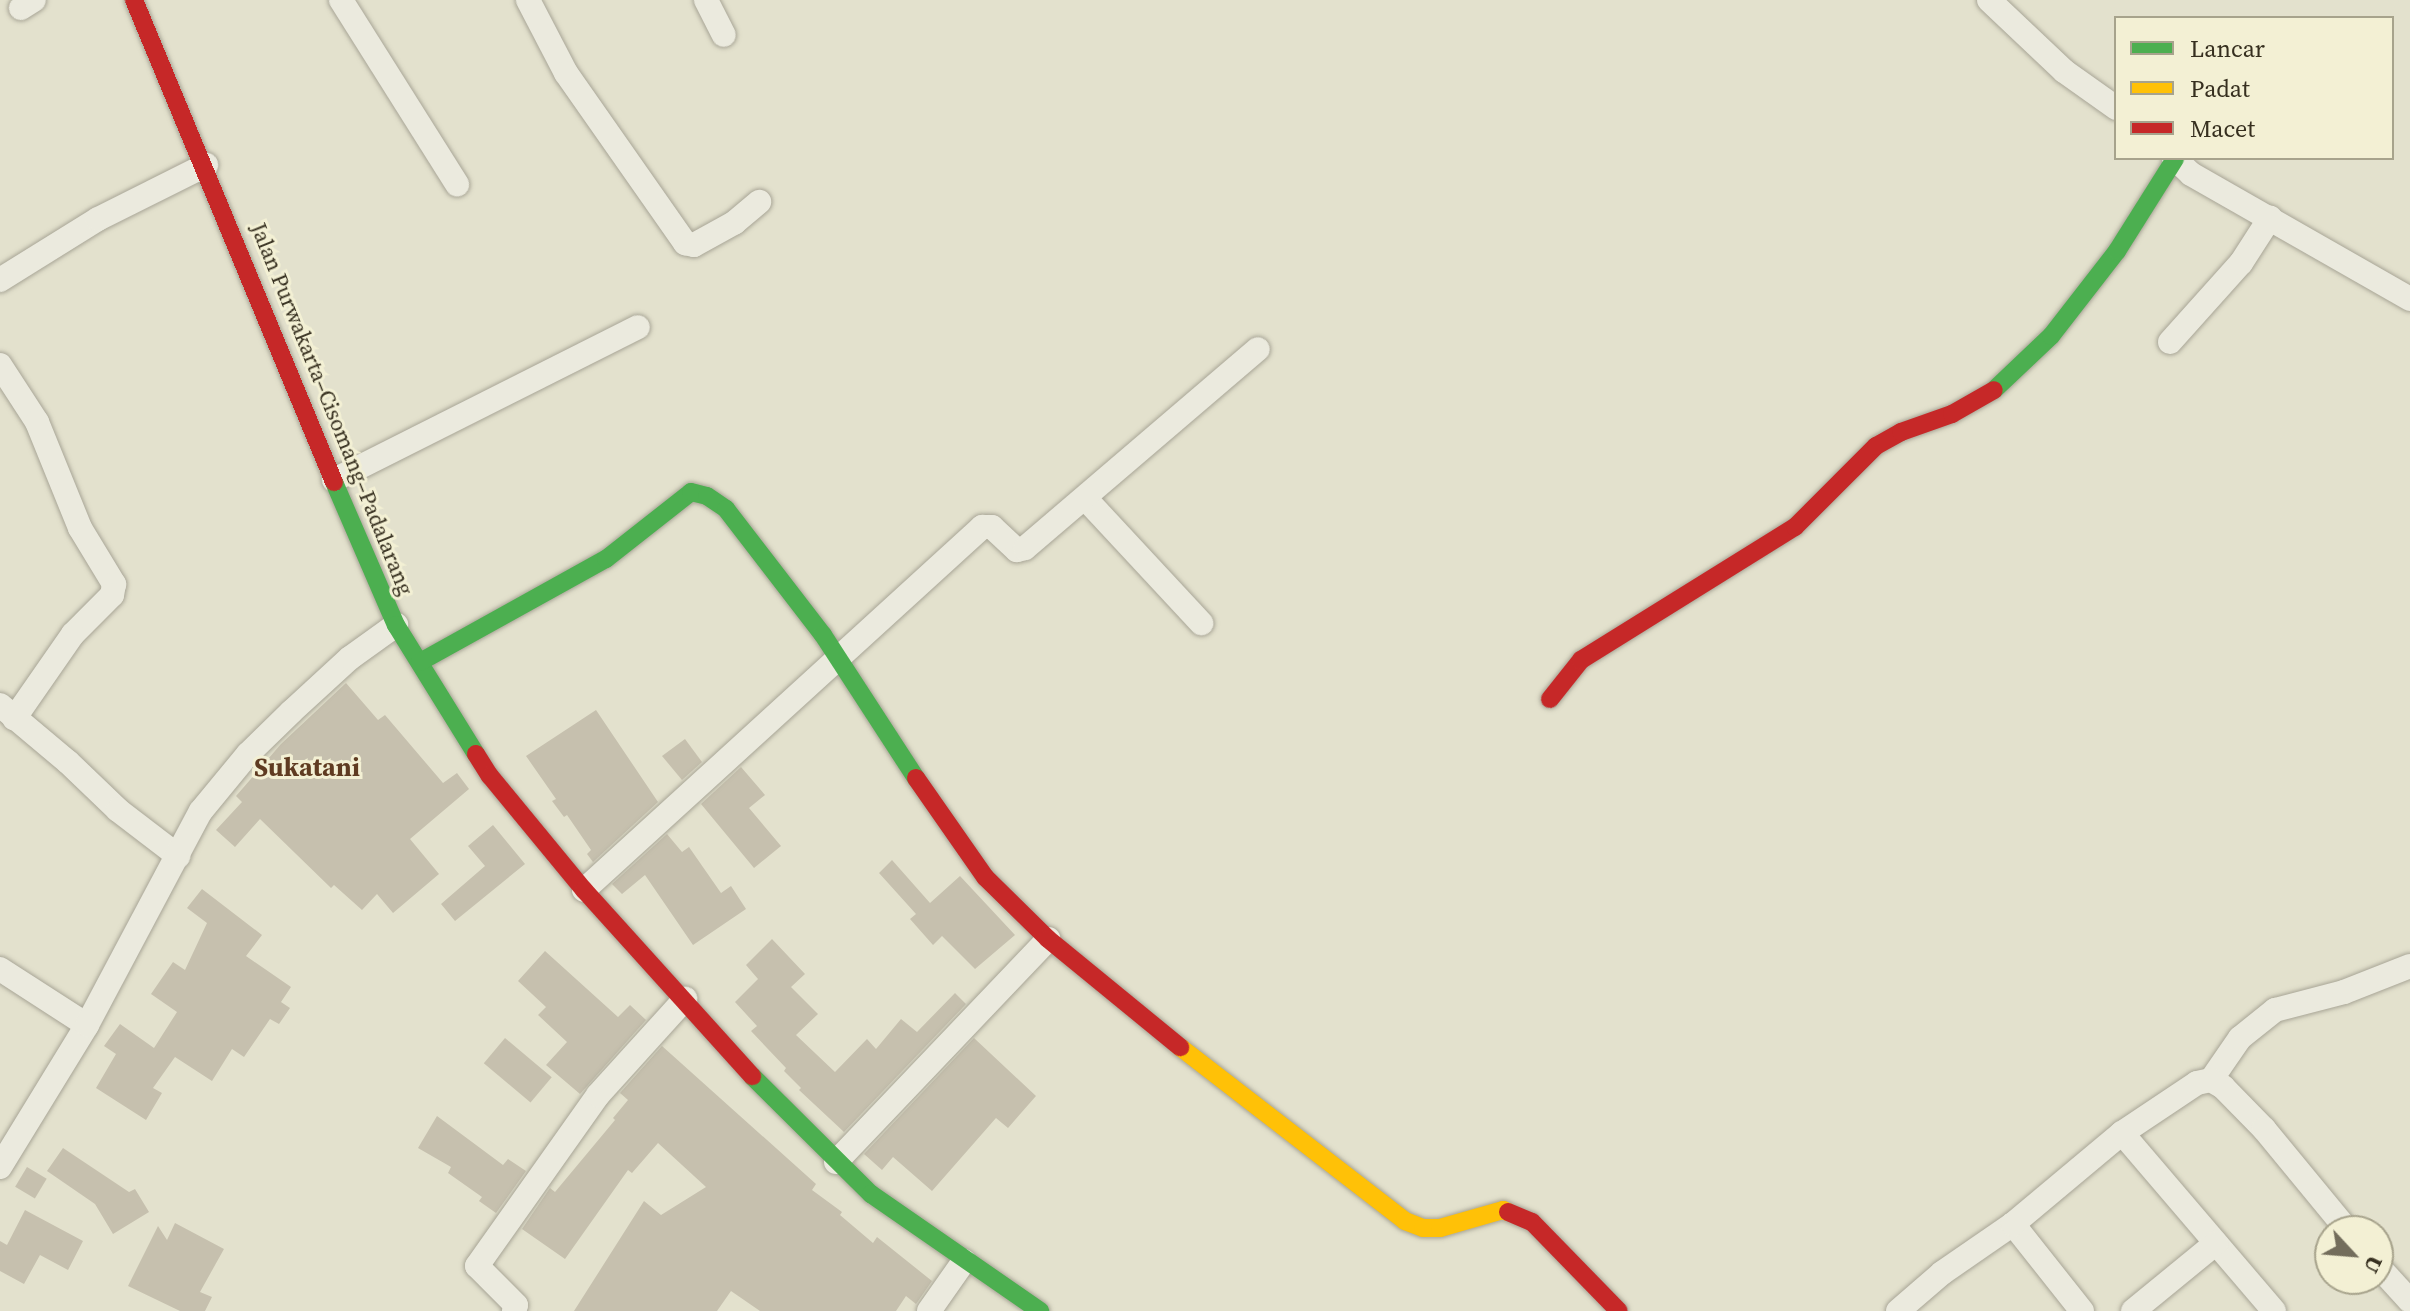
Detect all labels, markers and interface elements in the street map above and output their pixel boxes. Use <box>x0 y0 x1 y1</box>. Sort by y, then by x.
legend <box>2114 16 2394 160</box>
text: Lancar <box>2190 32 2265 65</box>
text: Padat <box>2190 72 2250 105</box>
text: Macet <box>2190 112 2255 145</box>
street label: Jalan Purwakarta–Cisomang–Padalarang <box>245 219 419 599</box>
district label: Sukatani <box>254 752 360 784</box>
north arrow <box>2314 1215 2394 1295</box>
text: U <box>2357 1251 2391 1278</box>

